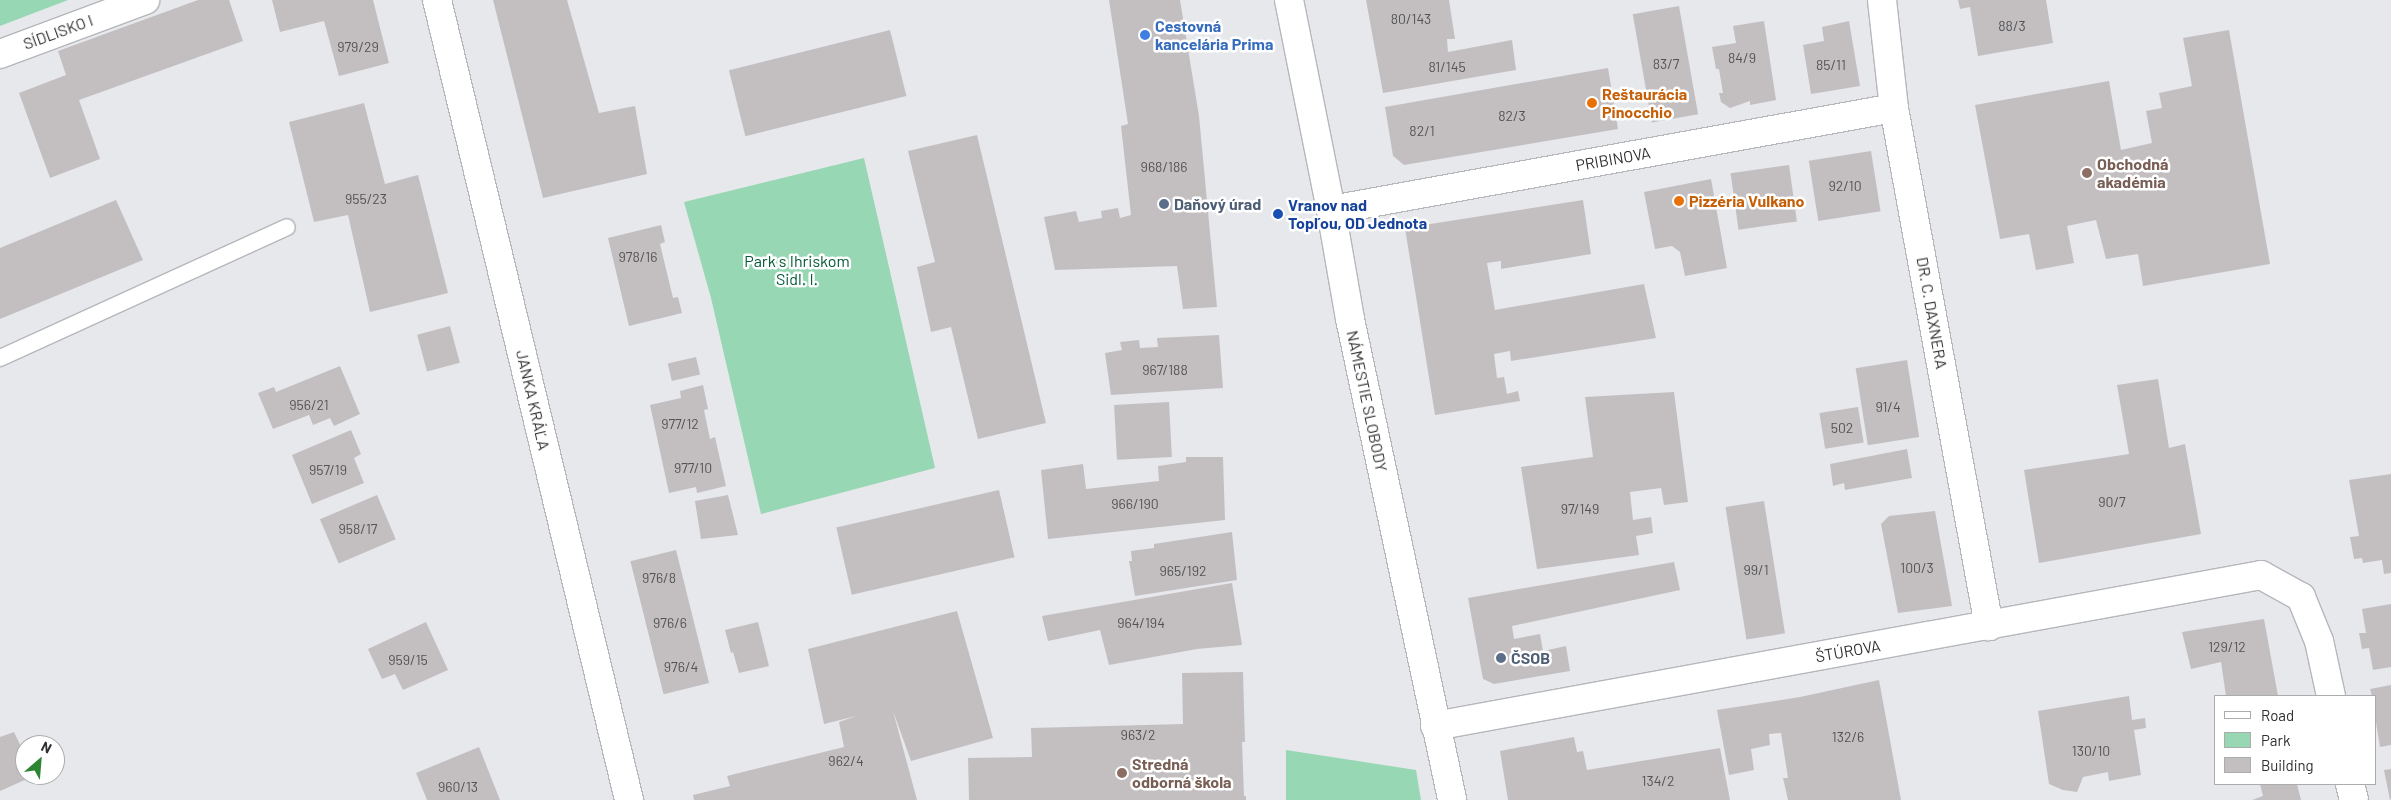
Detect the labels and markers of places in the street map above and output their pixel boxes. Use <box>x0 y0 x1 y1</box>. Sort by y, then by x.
place label: Cestovná kancelária Prima <box>1155 16 1273 54</box>
marker: Cestovná kancelária Prima <box>1139 29 1151 41</box>
place label: Reštaurácia Pinocchio <box>1602 84 1687 122</box>
marker: Reštaurácia Pinocchio <box>1586 97 1598 109</box>
place label: Obchodná akadémia <box>2097 154 2168 192</box>
marker: Obchodná akadémia <box>2081 167 2093 179</box>
place label: Pizzéria Vulkano <box>1689 191 1804 211</box>
place label: Daňový úrad <box>1174 194 1261 214</box>
place label: Vranov nad Topľou, OD Jednota <box>1288 195 1427 233</box>
marker: Pizzéria Vulkano <box>1673 195 1685 207</box>
marker: Daňový úrad <box>1158 198 1170 210</box>
marker: Vranov nad Topľou, OD Jednota <box>1272 208 1284 220</box>
place label: ČSOB <box>1511 648 1550 668</box>
marker: ČSOB <box>1495 652 1507 664</box>
place label: Stredná odborná škola <box>1132 754 1232 792</box>
marker: Stredná odborná škola <box>1116 767 1128 779</box>

